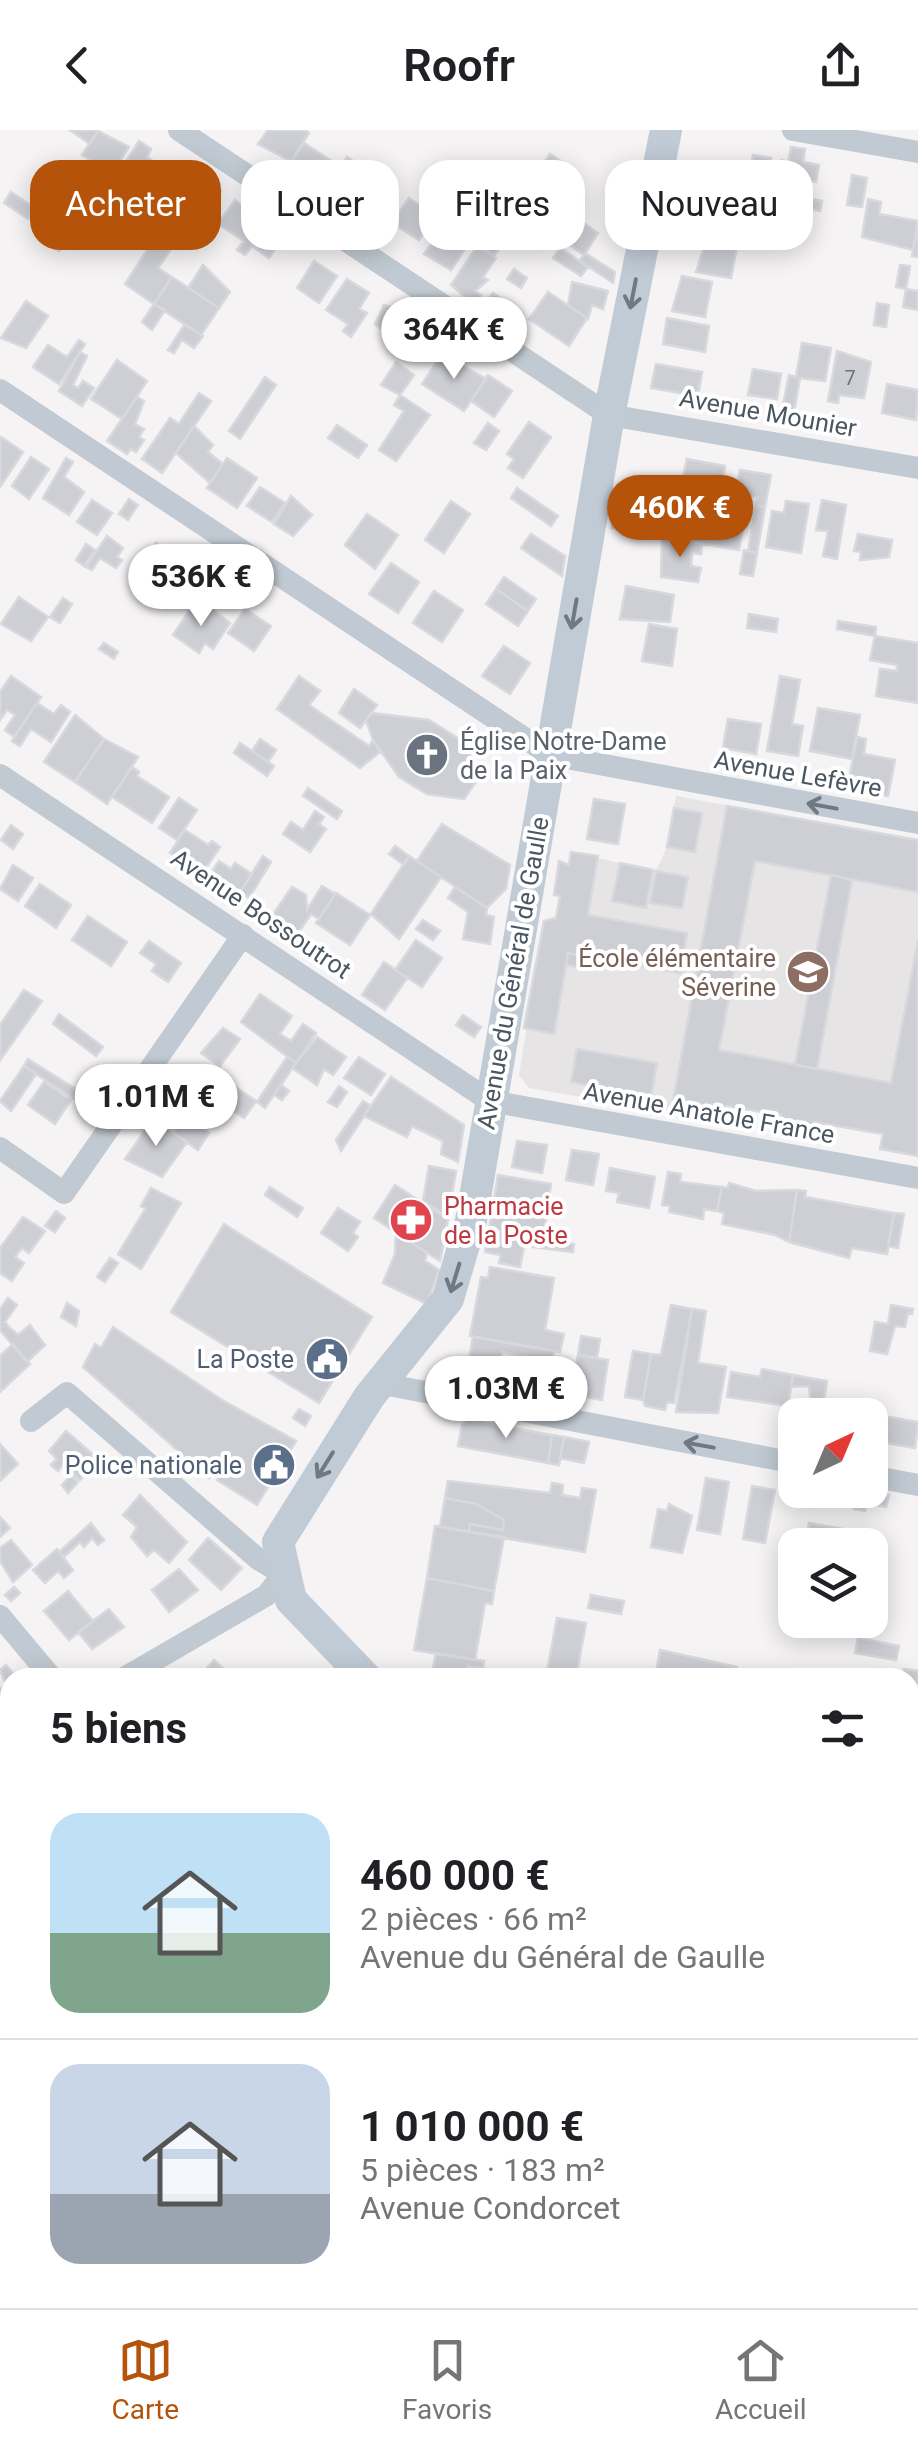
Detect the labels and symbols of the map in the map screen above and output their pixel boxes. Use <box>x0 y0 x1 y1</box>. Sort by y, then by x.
one-way arrow <box>623 277 642 310</box>
pin: 364K € <box>373 297 535 382</box>
house number: 7 <box>844 366 856 390</box>
street label: Avenue Mounier <box>677 383 859 443</box>
pin: 460K € <box>599 475 761 560</box>
pin: 536K € <box>120 544 282 629</box>
one-way arrow <box>564 597 583 630</box>
place label: Église Notre-Dame de la Paix <box>460 726 666 785</box>
church icon: Église Notre-Dame de la Paix <box>404 732 450 778</box>
street label: Avenue Lefèvre <box>712 745 884 803</box>
one-way arrow <box>806 796 839 815</box>
street label: Avenue du Général de Gaulle <box>471 815 555 1131</box>
street label: Avenue Bossoutrot <box>166 843 356 985</box>
place label: École élémentaire Séverine <box>578 943 776 1002</box>
school or university icon: École élémentaire Séverine <box>785 949 831 995</box>
pin: 1.01M € <box>64 1064 248 1149</box>
street label: Avenue Anatole France <box>581 1077 837 1149</box>
place label: Pharmacie de la Poste <box>444 1192 568 1250</box>
pharmacy icon: Pharmacie de la Poste <box>388 1197 434 1243</box>
one-way arrow <box>444 1262 462 1293</box>
public building icon: La Poste <box>304 1336 350 1382</box>
place label: La Poste <box>197 1345 294 1374</box>
pin: 1.03M € <box>414 1356 598 1441</box>
north arrow <box>778 1398 888 1508</box>
one-way arrow <box>683 1435 716 1454</box>
public building icon: Police nationale <box>251 1442 297 1488</box>
one-way arrow <box>315 1450 336 1479</box>
place label: Police nationale <box>65 1451 242 1480</box>

